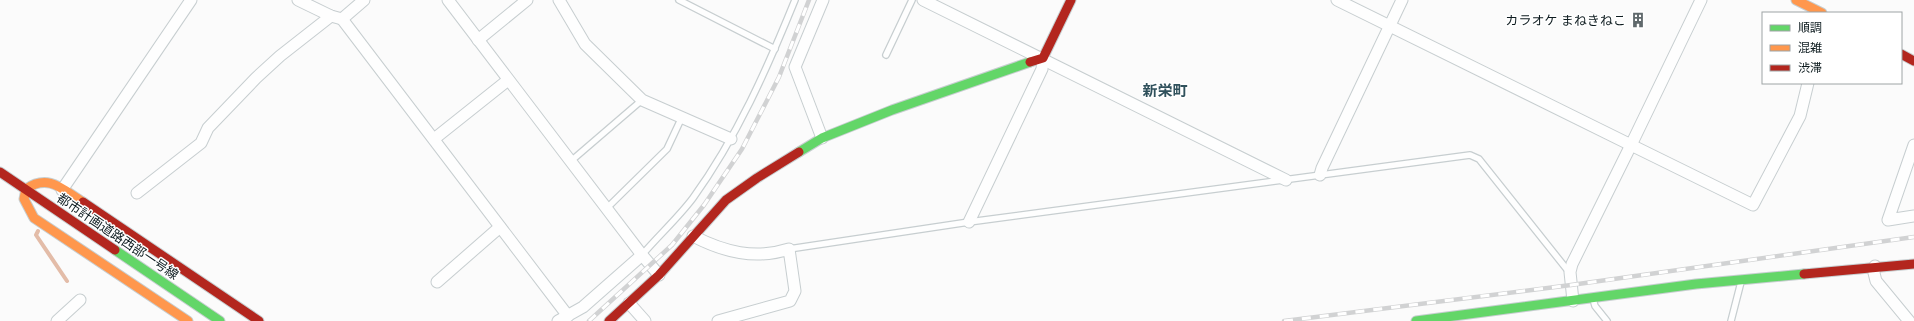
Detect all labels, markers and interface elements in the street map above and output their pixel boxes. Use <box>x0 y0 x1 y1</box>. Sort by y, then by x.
building icon: カラオケ まねきねこ <box>1629 11 1647 29</box>
place label: カラオケ まねきねこ <box>1506 12 1626 29</box>
legend <box>1762 12 1902 84</box>
text: 順調 <box>1798 20 1822 36</box>
text: 混雑 <box>1798 40 1822 56</box>
text: 渋滞 <box>1798 60 1822 76</box>
district label: 新栄町 <box>1142 81 1188 101</box>
street label: 都市計画道路西部一号線 <box>54 189 182 283</box>

